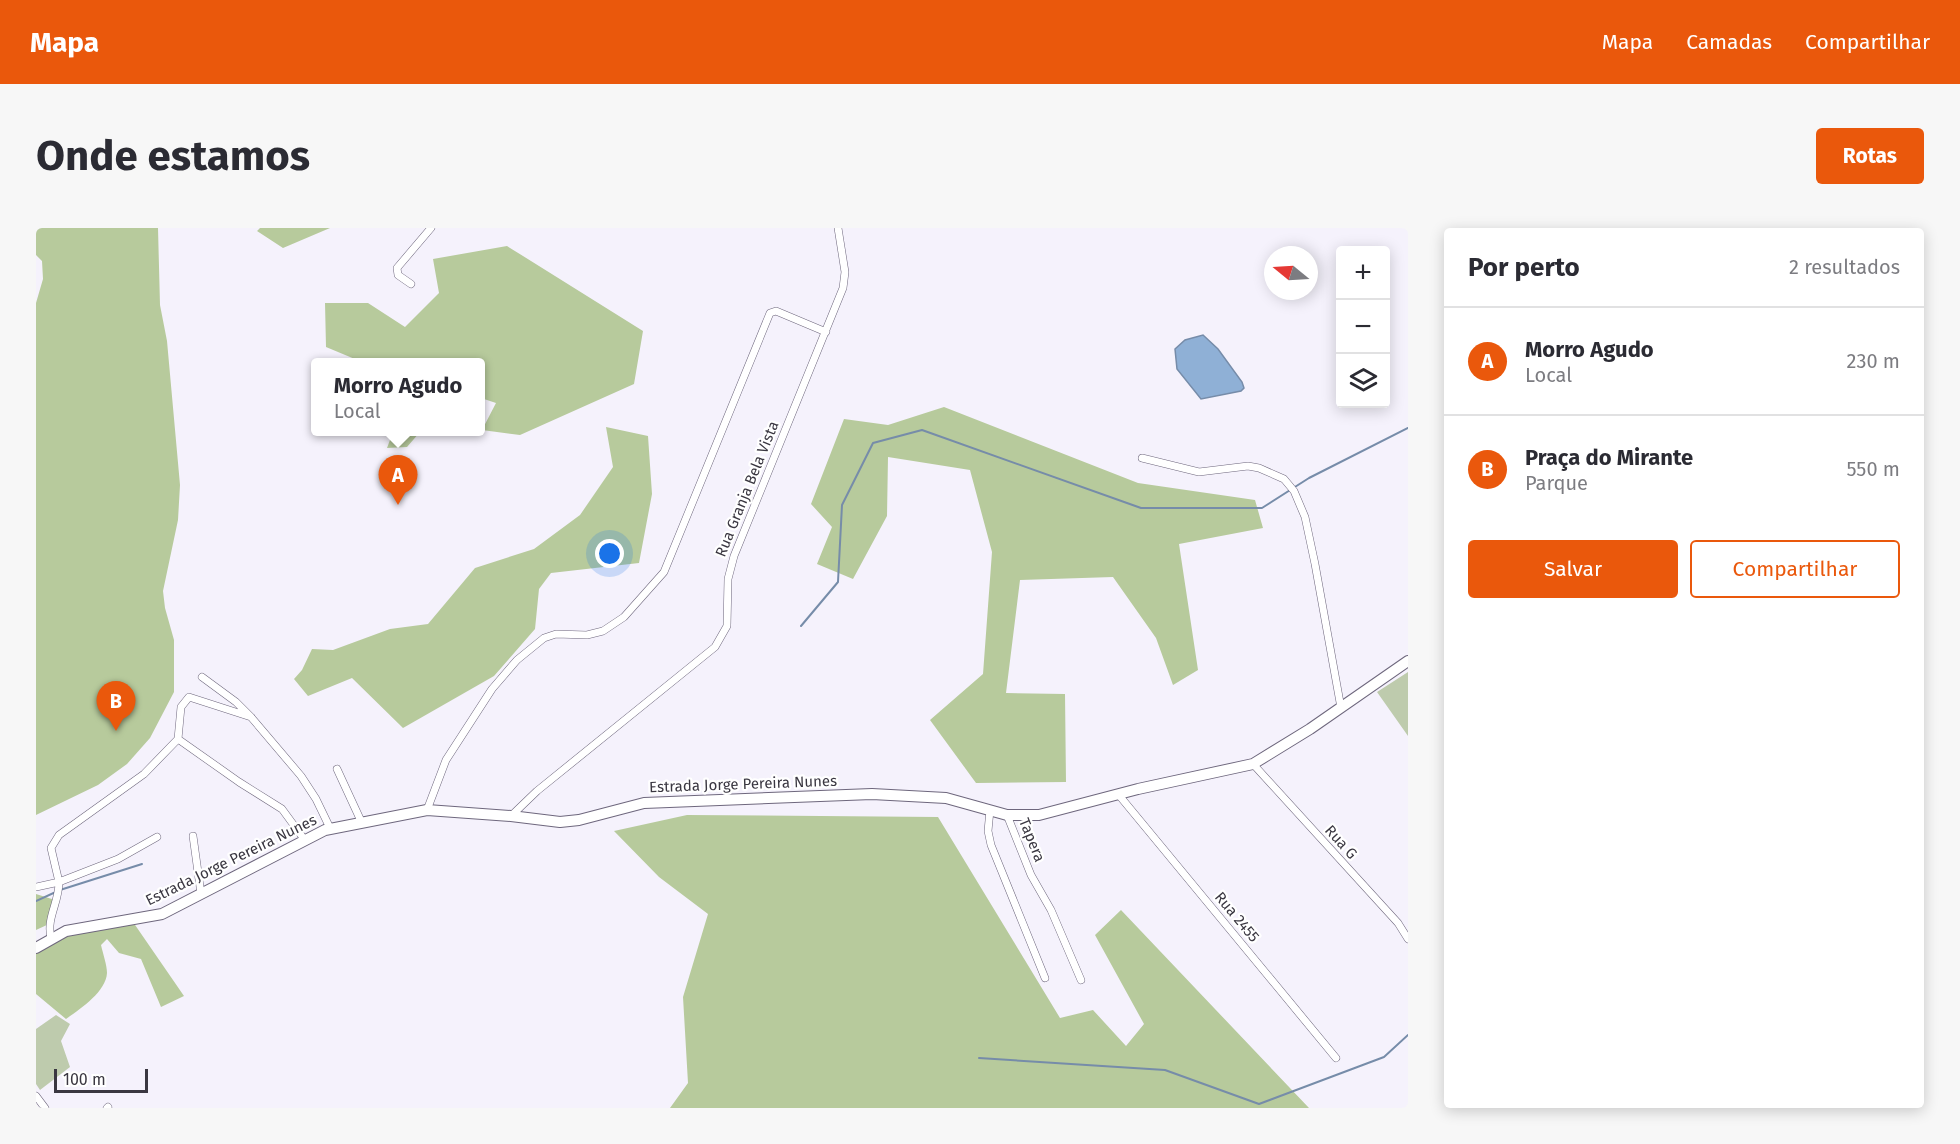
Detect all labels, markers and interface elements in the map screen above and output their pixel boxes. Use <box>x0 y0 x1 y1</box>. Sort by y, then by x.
text: Mapa <box>30 26 99 59</box>
text: Mapa <box>1602 29 1653 55</box>
text: Camadas <box>1686 29 1772 55</box>
text: Compartilhar <box>1805 29 1930 55</box>
button: Rotas <box>1816 128 1924 184</box>
text: Onde estamos <box>36 131 310 181</box>
north arrow <box>1264 246 1318 300</box>
map controls <box>1336 246 1390 408</box>
button: + <box>1336 246 1390 300</box>
text: Por perto <box>1468 252 1580 283</box>
text: 2 resultados <box>1789 255 1900 279</box>
button: − <box>1336 300 1390 354</box>
text: Morro Agudo <box>1525 336 1654 363</box>
text: A <box>1482 349 1493 373</box>
text: 230 m <box>1847 349 1900 373</box>
button: layers <box>1336 354 1390 408</box>
popup <box>311 358 485 436</box>
text: Local <box>1525 363 1572 387</box>
text: Morro Agudo <box>334 372 462 399</box>
text: Local <box>334 399 381 423</box>
street label: Rua Granja Bela Vista <box>712 419 782 559</box>
text: Praça do Mirante <box>1525 444 1693 471</box>
pin: A <box>378 456 418 505</box>
text: B <box>1481 457 1494 481</box>
text: 550 m <box>1846 457 1900 481</box>
text: Parque <box>1525 471 1588 495</box>
your location <box>595 539 624 568</box>
button: Salvar <box>1468 540 1678 598</box>
button: Compartilhar <box>1690 540 1900 598</box>
pin: B <box>96 682 136 731</box>
street label: Estrada Jorge Pereira Nunes <box>649 772 837 796</box>
street label: Estrada Jorge Pereira Nunes <box>143 811 319 909</box>
street label: Tapera <box>1015 815 1049 865</box>
street label: Rua G <box>1321 821 1361 863</box>
street label: Rua 2455 <box>1211 888 1263 946</box>
scale bar <box>54 1066 148 1094</box>
text: 100 m <box>63 1070 106 1089</box>

